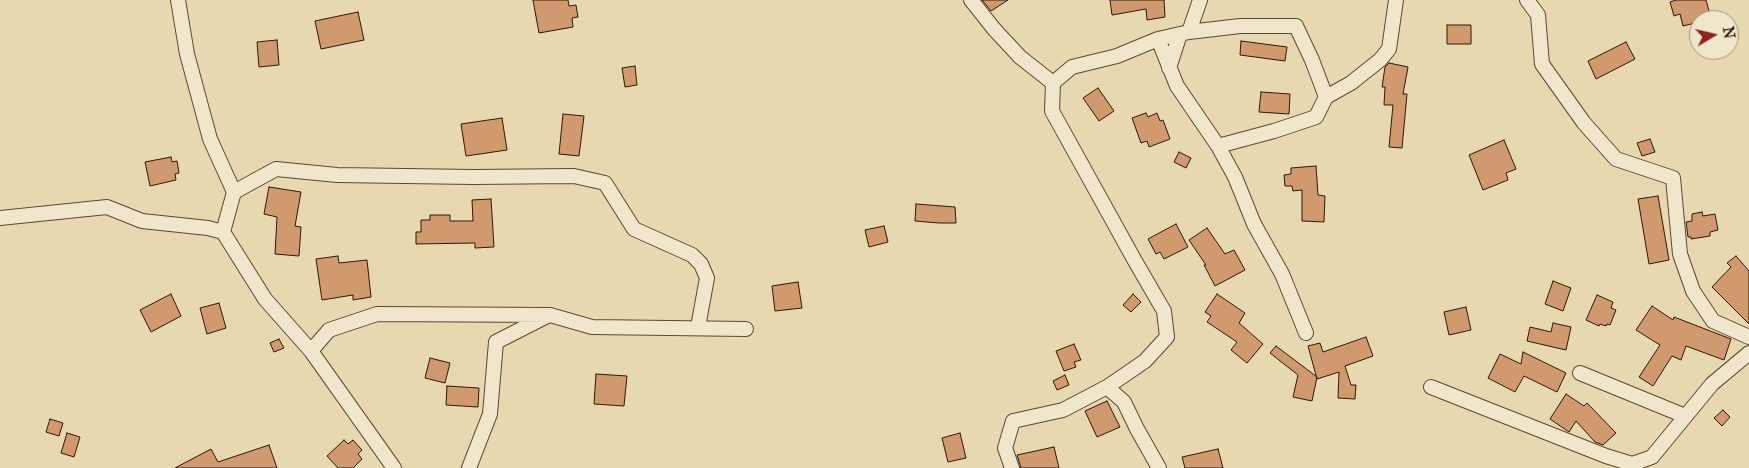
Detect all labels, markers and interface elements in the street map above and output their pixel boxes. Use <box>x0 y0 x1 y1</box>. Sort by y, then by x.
north arrow <box>1689 10 1739 60</box>
text: N <box>1719 26 1738 40</box>

